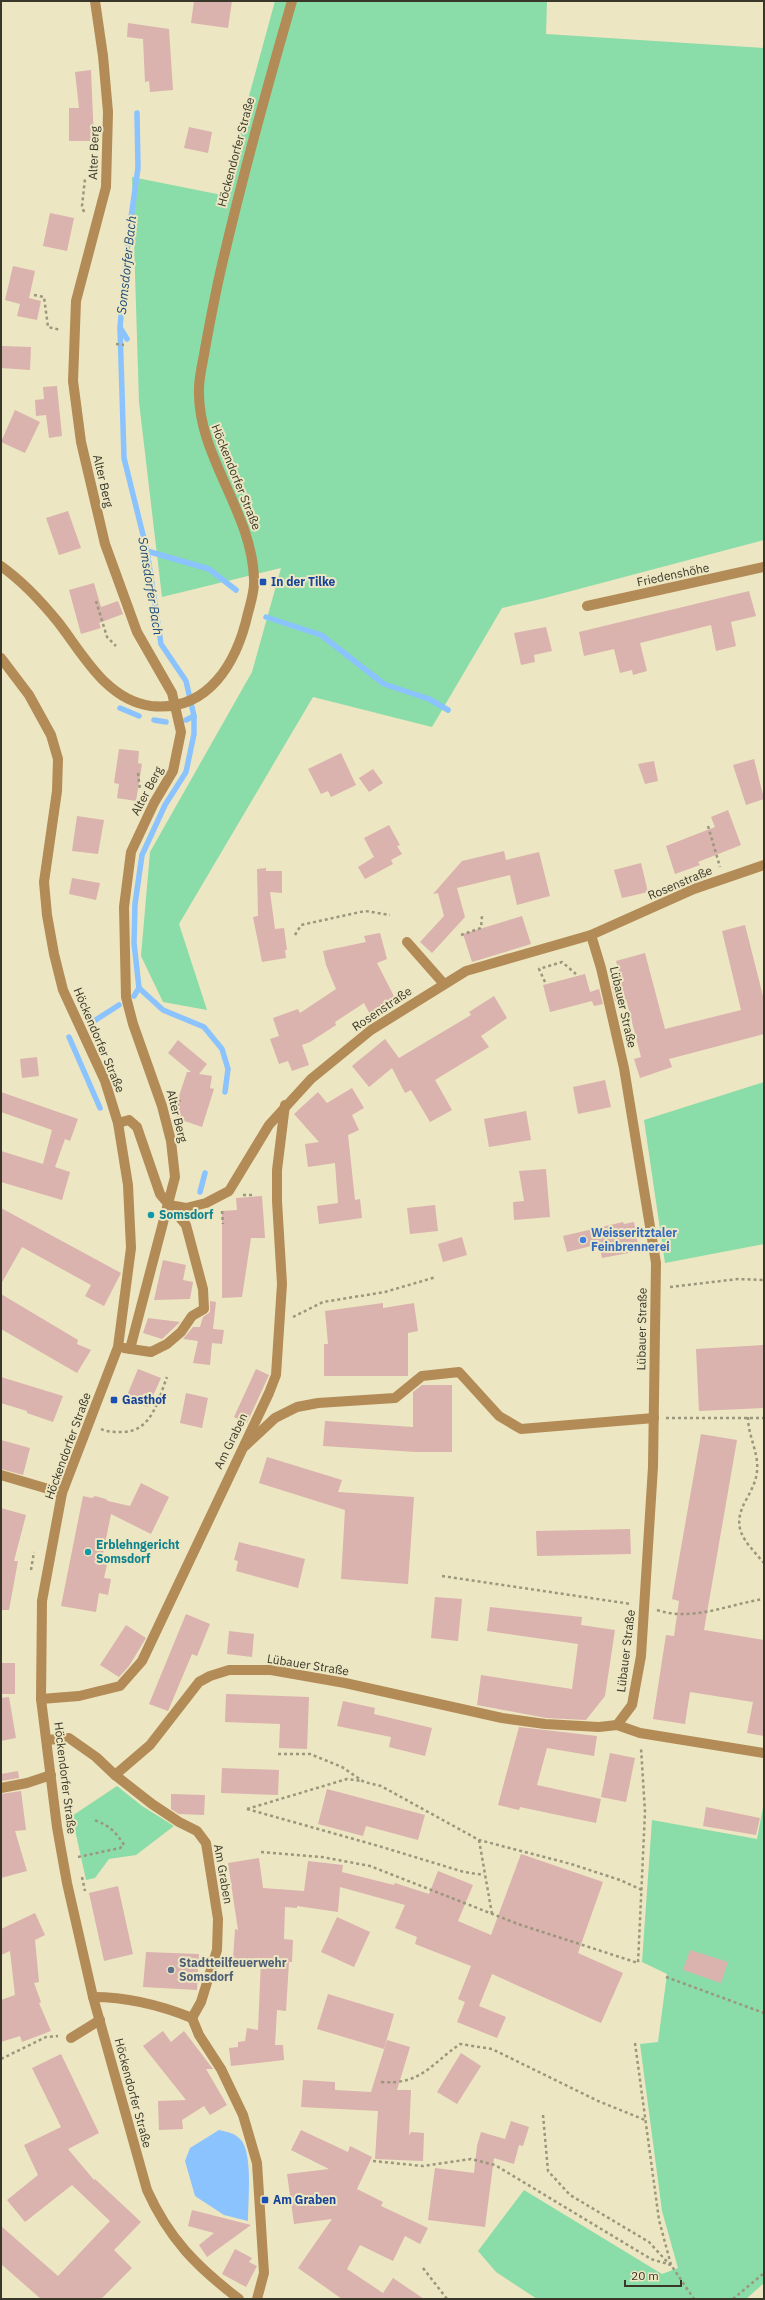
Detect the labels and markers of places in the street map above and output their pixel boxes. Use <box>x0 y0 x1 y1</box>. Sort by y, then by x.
place label: In der Tilke <box>271 574 336 589</box>
marker: In der Tilke <box>258 577 268 587</box>
place label: Somsdorf <box>159 1207 214 1222</box>
marker: Somsdorf <box>146 1210 156 1220</box>
place label: Weisseritztaler Feinbrennerei <box>591 1225 677 1254</box>
marker: Weisseritztaler Feinbrennerei <box>578 1235 588 1245</box>
place label: Gasthof <box>122 1392 167 1407</box>
marker: Gasthof <box>109 1395 119 1405</box>
place label: Erblehngericht Somsdorf <box>96 1537 180 1566</box>
marker: Erblehngericht Somsdorf <box>83 1547 93 1557</box>
place label: Stadtteilfeuerwehr Somsdorf <box>179 1955 287 1984</box>
marker: Stadtteilfeuerwehr Somsdorf <box>166 1965 176 1975</box>
place label: Am Graben <box>273 2192 336 2207</box>
marker: Am Graben <box>260 2195 270 2205</box>

